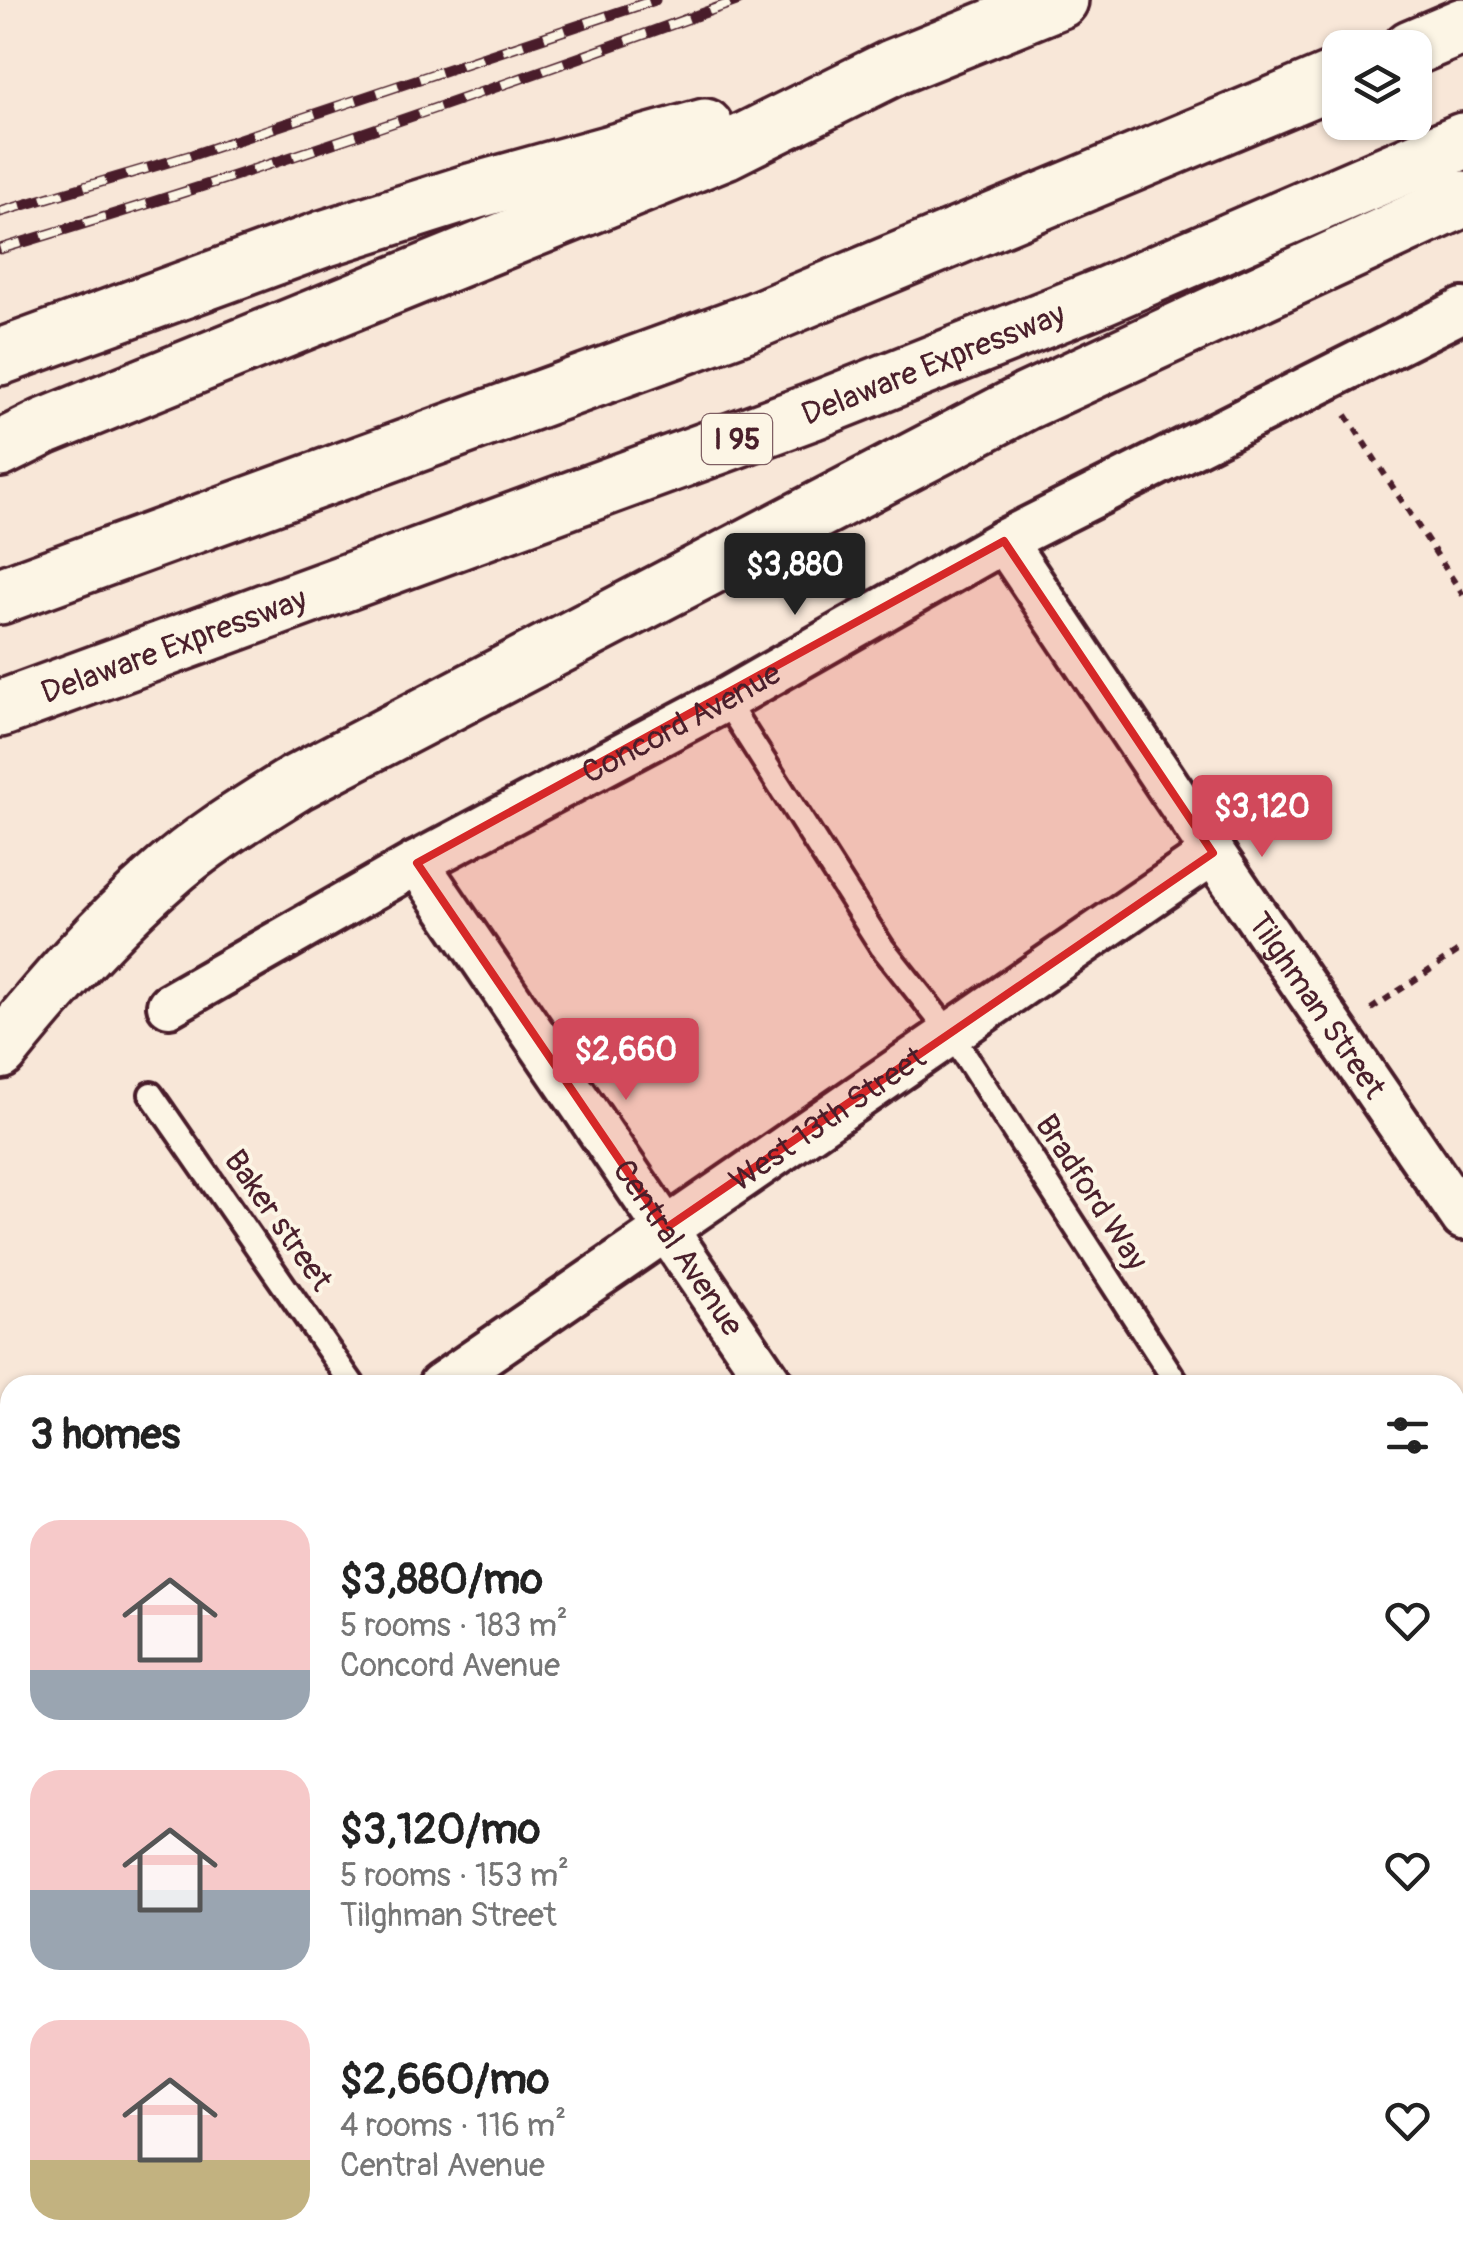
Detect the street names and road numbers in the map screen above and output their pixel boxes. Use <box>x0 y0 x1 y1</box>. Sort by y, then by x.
street label: Delaware Expressway <box>796 294 1071 435</box>
road number: I 95 <box>702 414 772 464</box>
street label: Delaware Expressway <box>36 579 313 713</box>
street label: Concord Avenue <box>575 653 788 793</box>
street label: Tilghman Street <box>1239 905 1394 1107</box>
street label: West 13th Street <box>722 1038 934 1201</box>
street label: Bradford Way <box>1026 1107 1156 1278</box>
street label: Baker street <box>215 1142 341 1299</box>
street label: Central Avenue <box>604 1152 752 1344</box>

